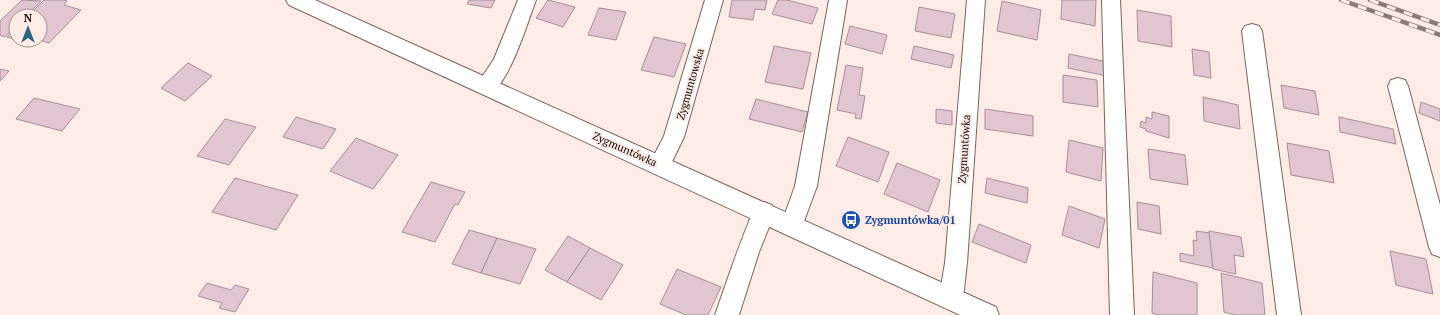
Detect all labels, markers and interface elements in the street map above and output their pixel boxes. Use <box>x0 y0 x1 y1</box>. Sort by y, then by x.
north arrow <box>8 8 48 48</box>
text: N <box>24 11 33 25</box>
street label: Zygmuntowska <box>673 46 707 121</box>
street label: Zygmuntówka <box>955 114 973 184</box>
street label: Zygmuntówka <box>591 129 660 170</box>
bus stop icon: Zygmuntówka/01 <box>840 209 862 231</box>
place label: Zygmuntówka/01 <box>865 213 956 227</box>

